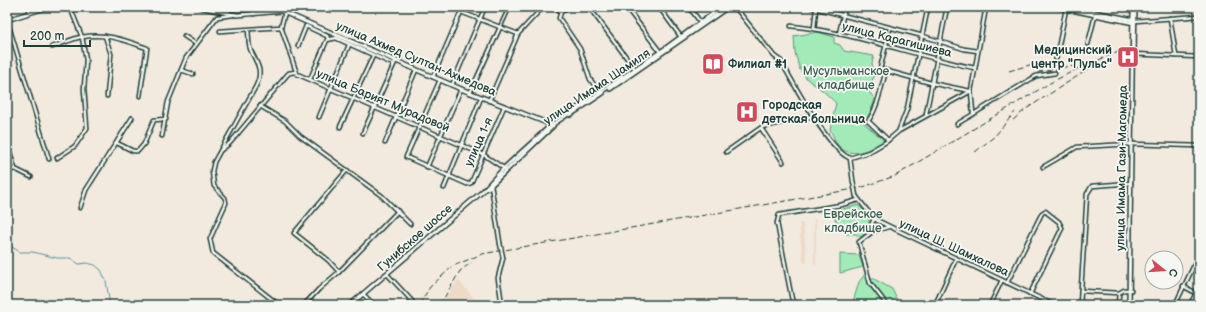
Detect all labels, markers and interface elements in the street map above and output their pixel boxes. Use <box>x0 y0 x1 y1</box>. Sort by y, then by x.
street label: улица Ахмед Султан-Ахмедова <box>334 18 498 100</box>
street label: улица Карагишиева <box>841 19 953 61</box>
scale bar <box>24 22 90 48</box>
text: 200 m <box>30 29 64 44</box>
place label: Медицинский центр "Пульс" <box>1031 43 1112 72</box>
hospital icon: Медицинский центр "Пульс" <box>1115 44 1141 70</box>
street label: улица Имама Шамиля <box>541 46 653 128</box>
library icon: Филиал #1 <box>700 51 726 77</box>
place label: Филиал #1 <box>728 57 787 72</box>
park label: Мусульманское кладбище <box>803 64 890 93</box>
street label: улица Барият Мурадовой <box>314 66 452 136</box>
street label: улица Имама Гази-Магомеда <box>1113 85 1131 251</box>
place label: Городская детская больница <box>761 98 866 127</box>
hospital icon: Городская детская больница <box>734 99 760 125</box>
street label: улица 1-я <box>462 115 497 169</box>
street label: Гунибское шоссе <box>374 201 456 275</box>
park label: Еврейское кладбище <box>823 207 883 236</box>
street label: улица Ш. Шамхалова <box>897 216 1011 280</box>
north arrow <box>1144 250 1184 290</box>
text: С <box>1166 267 1180 279</box>

